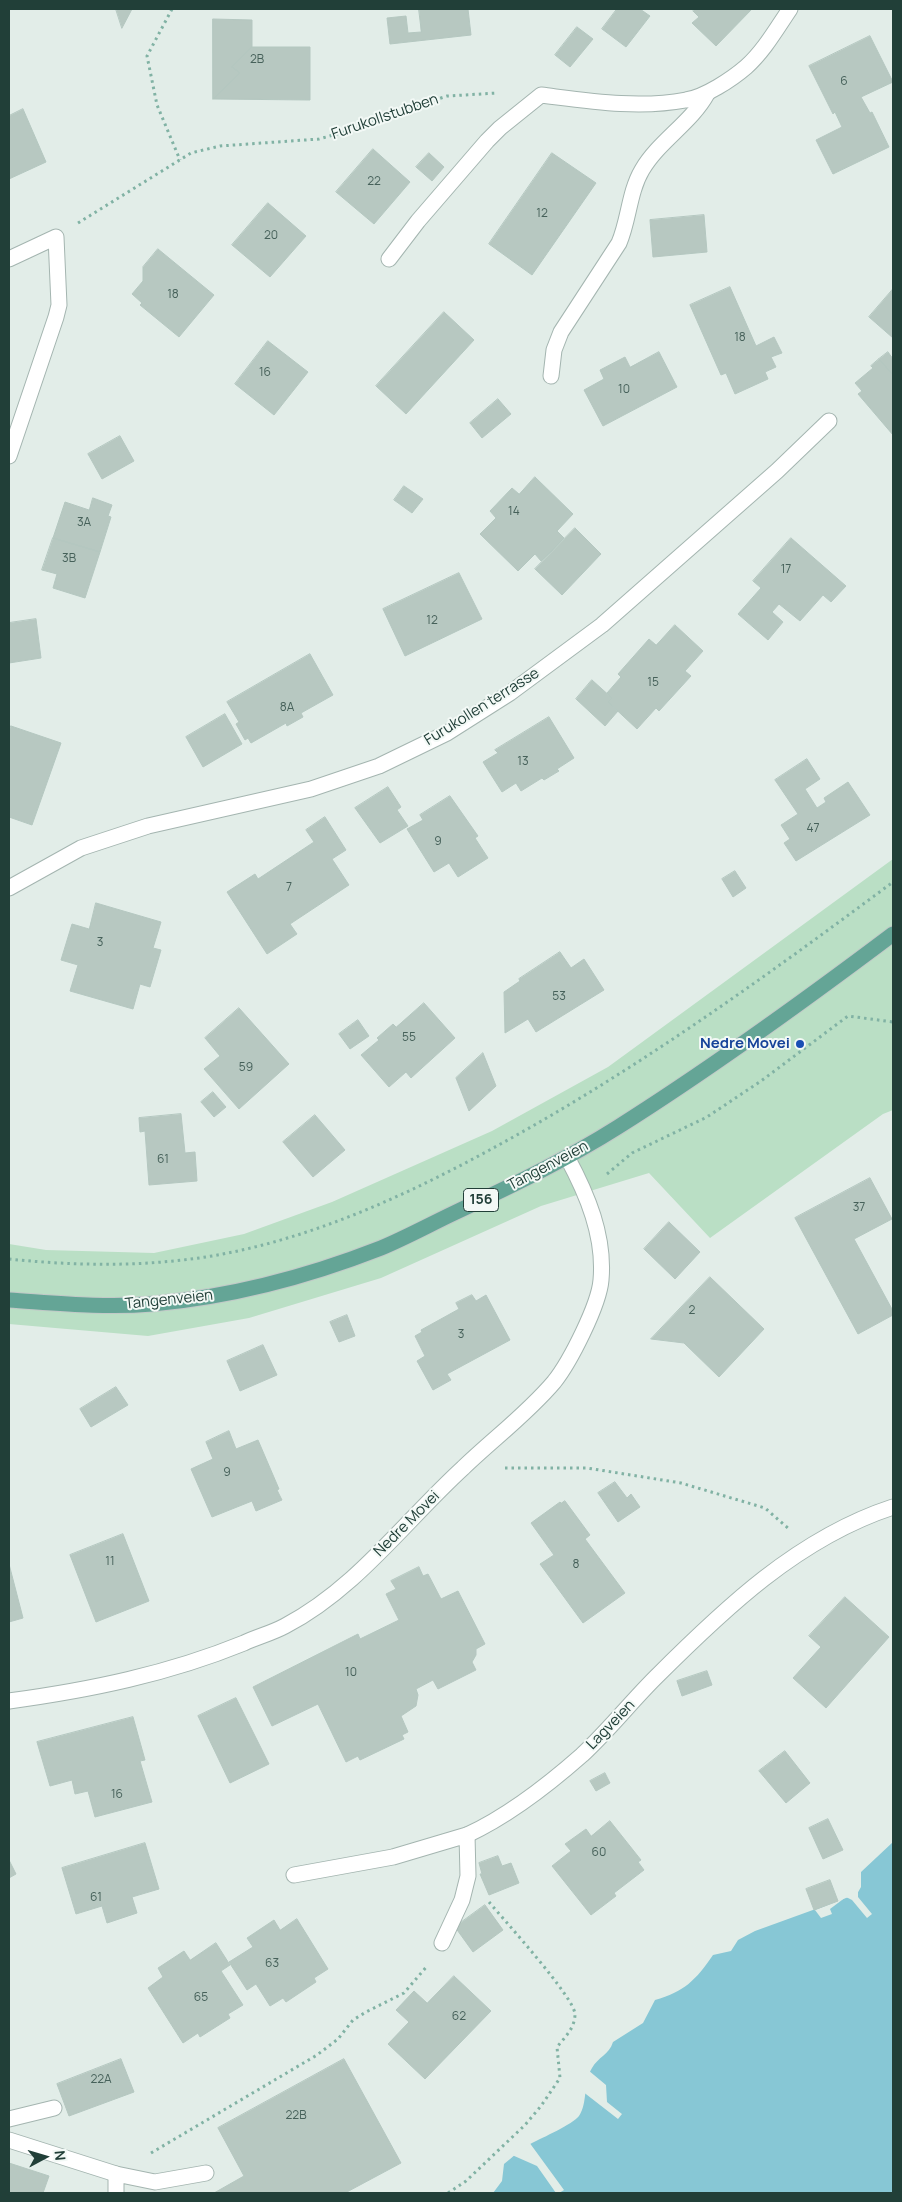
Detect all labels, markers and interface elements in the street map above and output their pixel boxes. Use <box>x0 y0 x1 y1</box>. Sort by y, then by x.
house number: 2B <box>250 53 264 67</box>
house number: 6 <box>840 75 848 89</box>
street label: Furukollstubben <box>329 90 441 144</box>
house number: 22 <box>367 175 381 189</box>
house number: 12 <box>536 207 548 221</box>
house number: 20 <box>264 229 278 243</box>
house number: 18 <box>167 288 179 302</box>
house number: 18 <box>734 331 746 345</box>
house number: 16 <box>259 366 271 380</box>
house number: 10 <box>618 383 630 397</box>
house number: 14 <box>508 505 520 519</box>
house number: 3A <box>77 516 91 530</box>
house number: 3B <box>62 552 76 566</box>
house number: 17 <box>781 563 791 577</box>
house number: 12 <box>426 614 438 628</box>
street label: Furukollen terrasse <box>421 664 543 750</box>
house number: 15 <box>647 676 659 690</box>
house number: 8A <box>280 701 294 715</box>
house number: 13 <box>517 755 529 769</box>
house number: 47 <box>806 822 820 836</box>
house number: 9 <box>434 835 442 849</box>
house number: 7 <box>286 881 292 895</box>
house number: 3 <box>97 936 103 950</box>
house number: 53 <box>552 990 566 1004</box>
house number: 55 <box>402 1031 416 1045</box>
place label: Nedre Movei <box>700 1035 790 1053</box>
marker: Nedre Movei <box>794 1038 806 1050</box>
house number: 59 <box>239 1061 253 1075</box>
street label: Tangenveien <box>505 1137 591 1195</box>
house number: 61 <box>157 1153 169 1167</box>
road number: 156 <box>464 1188 498 1212</box>
house number: 37 <box>853 1201 865 1215</box>
street label: Tangenveien <box>124 1286 214 1314</box>
house number: 2 <box>689 1304 695 1318</box>
house number: 3 <box>458 1328 464 1342</box>
house number: 9 <box>223 1466 231 1480</box>
street label: Nedre Movei <box>370 1487 444 1561</box>
house number: 11 <box>105 1555 115 1569</box>
house number: 8 <box>573 1558 579 1572</box>
house number: 10 <box>345 1666 357 1680</box>
street label: Lagveien <box>583 1696 639 1754</box>
house number: 16 <box>111 1788 123 1802</box>
house number: 60 <box>592 1846 606 1860</box>
house number: 61 <box>90 1891 102 1905</box>
house number: 63 <box>265 1957 279 1971</box>
house number: 65 <box>194 1991 208 2005</box>
house number: 62 <box>452 2010 466 2024</box>
house number: 22A <box>90 2073 112 2087</box>
house number: 22B <box>285 2109 307 2123</box>
north arrow <box>20 2132 70 2182</box>
text: N <box>50 2149 70 2161</box>

